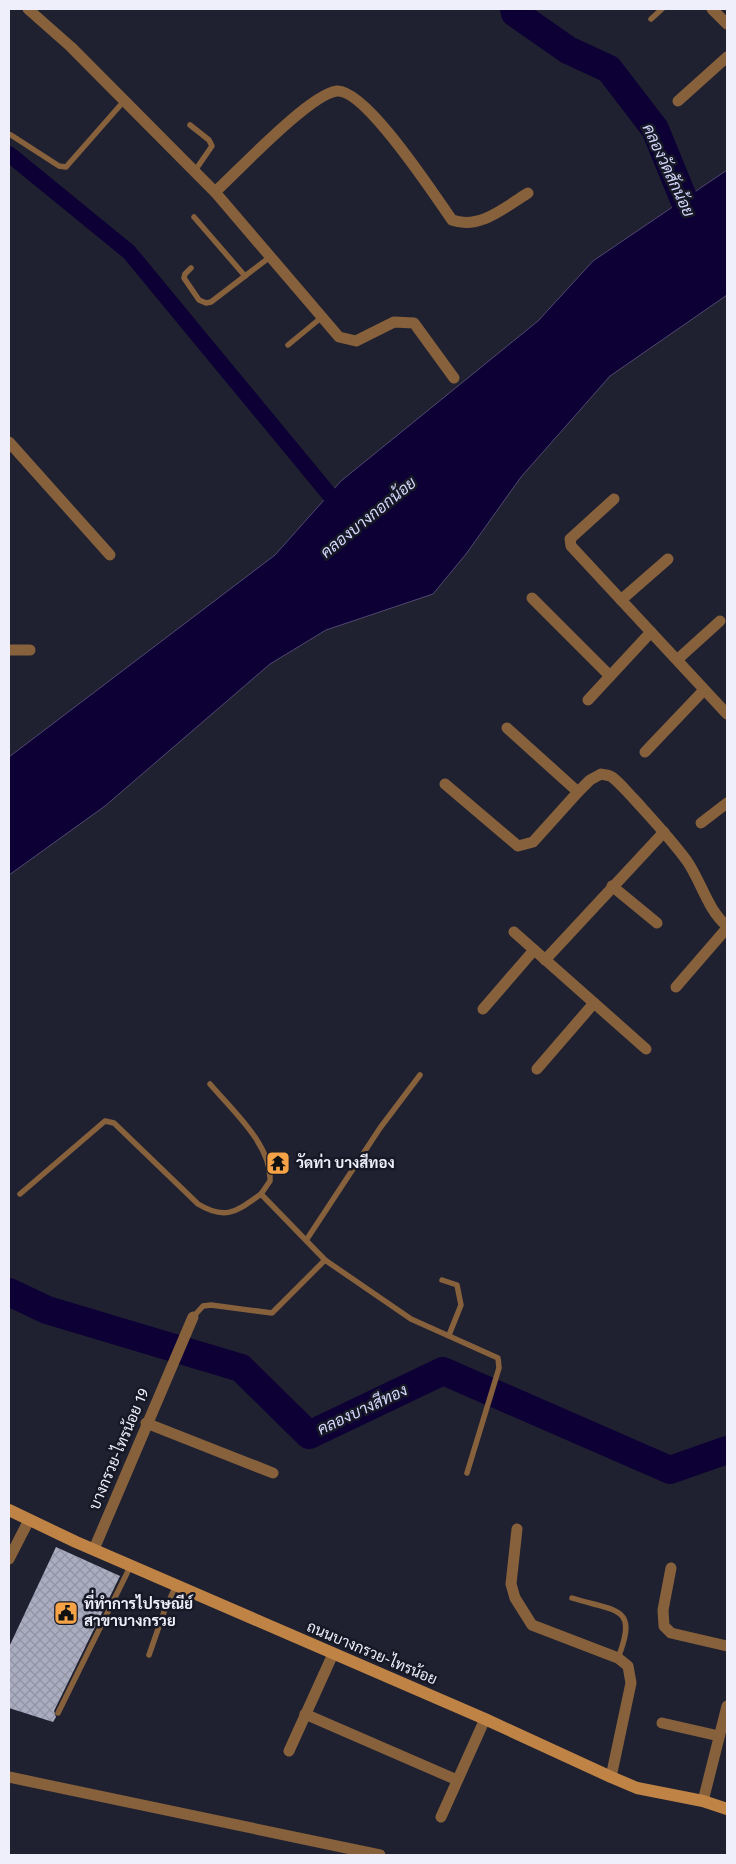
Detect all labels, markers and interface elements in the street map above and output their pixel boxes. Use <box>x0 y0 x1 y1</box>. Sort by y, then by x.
water label: คลองวัดสักน้อย <box>639 120 700 220</box>
water label: คลองบางกอกน้อย <box>315 471 420 562</box>
temple icon: วัดท่า บางสีทอง <box>265 1150 291 1176</box>
place label: วัดท่า บางสีทอง <box>296 1153 395 1172</box>
water label: คลองบางสีทอง <box>313 1378 410 1439</box>
street label: บางกรวย-ไทรน้อย 19 <box>84 1385 153 1512</box>
place label: ที่ทำการไปรษณีย์ สาขาบางกรวย <box>84 1589 194 1630</box>
public building icon: ที่ทำการไปรษณีย์ สาขาบางกรวย <box>53 1600 79 1626</box>
street label: ถนนบางกรวย-ไทรน้อย <box>304 1617 440 1689</box>

